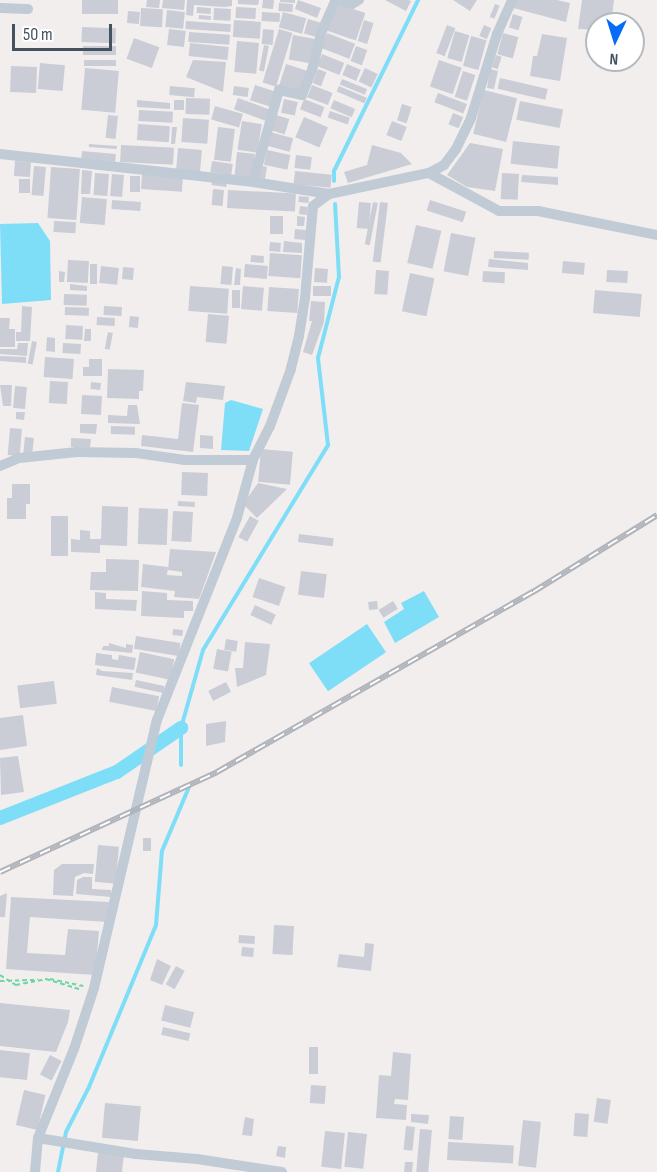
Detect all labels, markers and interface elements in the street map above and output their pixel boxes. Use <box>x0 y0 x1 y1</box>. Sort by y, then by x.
scale bar <box>15 12 116 50</box>
north arrow <box>585 12 645 72</box>
text: 50 m <box>23 24 53 45</box>
text: N <box>609 49 619 68</box>

